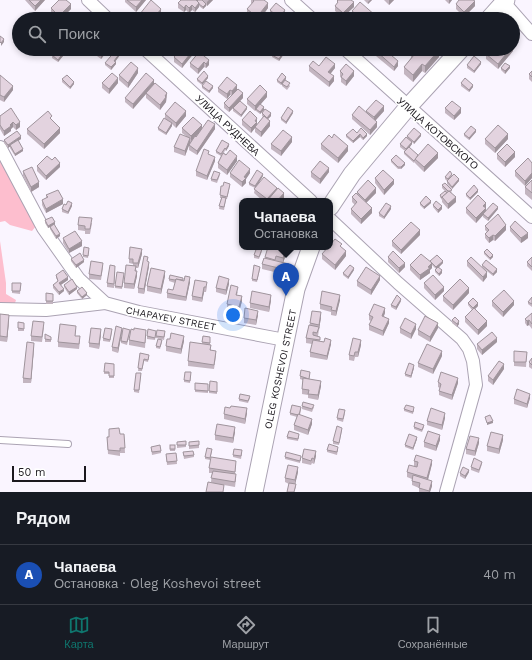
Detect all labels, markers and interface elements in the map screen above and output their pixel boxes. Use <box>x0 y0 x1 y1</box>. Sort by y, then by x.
search box <box>12 12 520 56</box>
icon: search <box>26 23 48 45</box>
text: Поиск <box>58 25 100 43</box>
street label: УЛИЦА РУДНЕВА <box>193 93 262 158</box>
street label: УЛИЦА КОТОВСКОГО <box>395 95 481 172</box>
popup <box>239 198 333 250</box>
text: Чапаева <box>254 208 316 226</box>
text: Остановка <box>254 226 318 241</box>
pin: A <box>273 263 299 296</box>
street label: CHAPAYEV STREET <box>125 304 217 333</box>
your location <box>223 305 243 325</box>
street label: OLEG KOSHEVOI STREET <box>262 308 299 430</box>
scale bar <box>12 464 86 483</box>
text: 50 m <box>18 466 45 479</box>
text: Рядом <box>16 508 71 528</box>
text: Чапаева <box>54 558 116 576</box>
text: A <box>25 567 33 582</box>
text: 40 m <box>483 567 516 582</box>
text: Остановка · Oleg Koshevoi street <box>54 576 261 591</box>
tab: Карта <box>64 614 94 651</box>
tab: Маршрут <box>222 614 269 651</box>
tab: Сохранённые <box>398 614 468 651</box>

